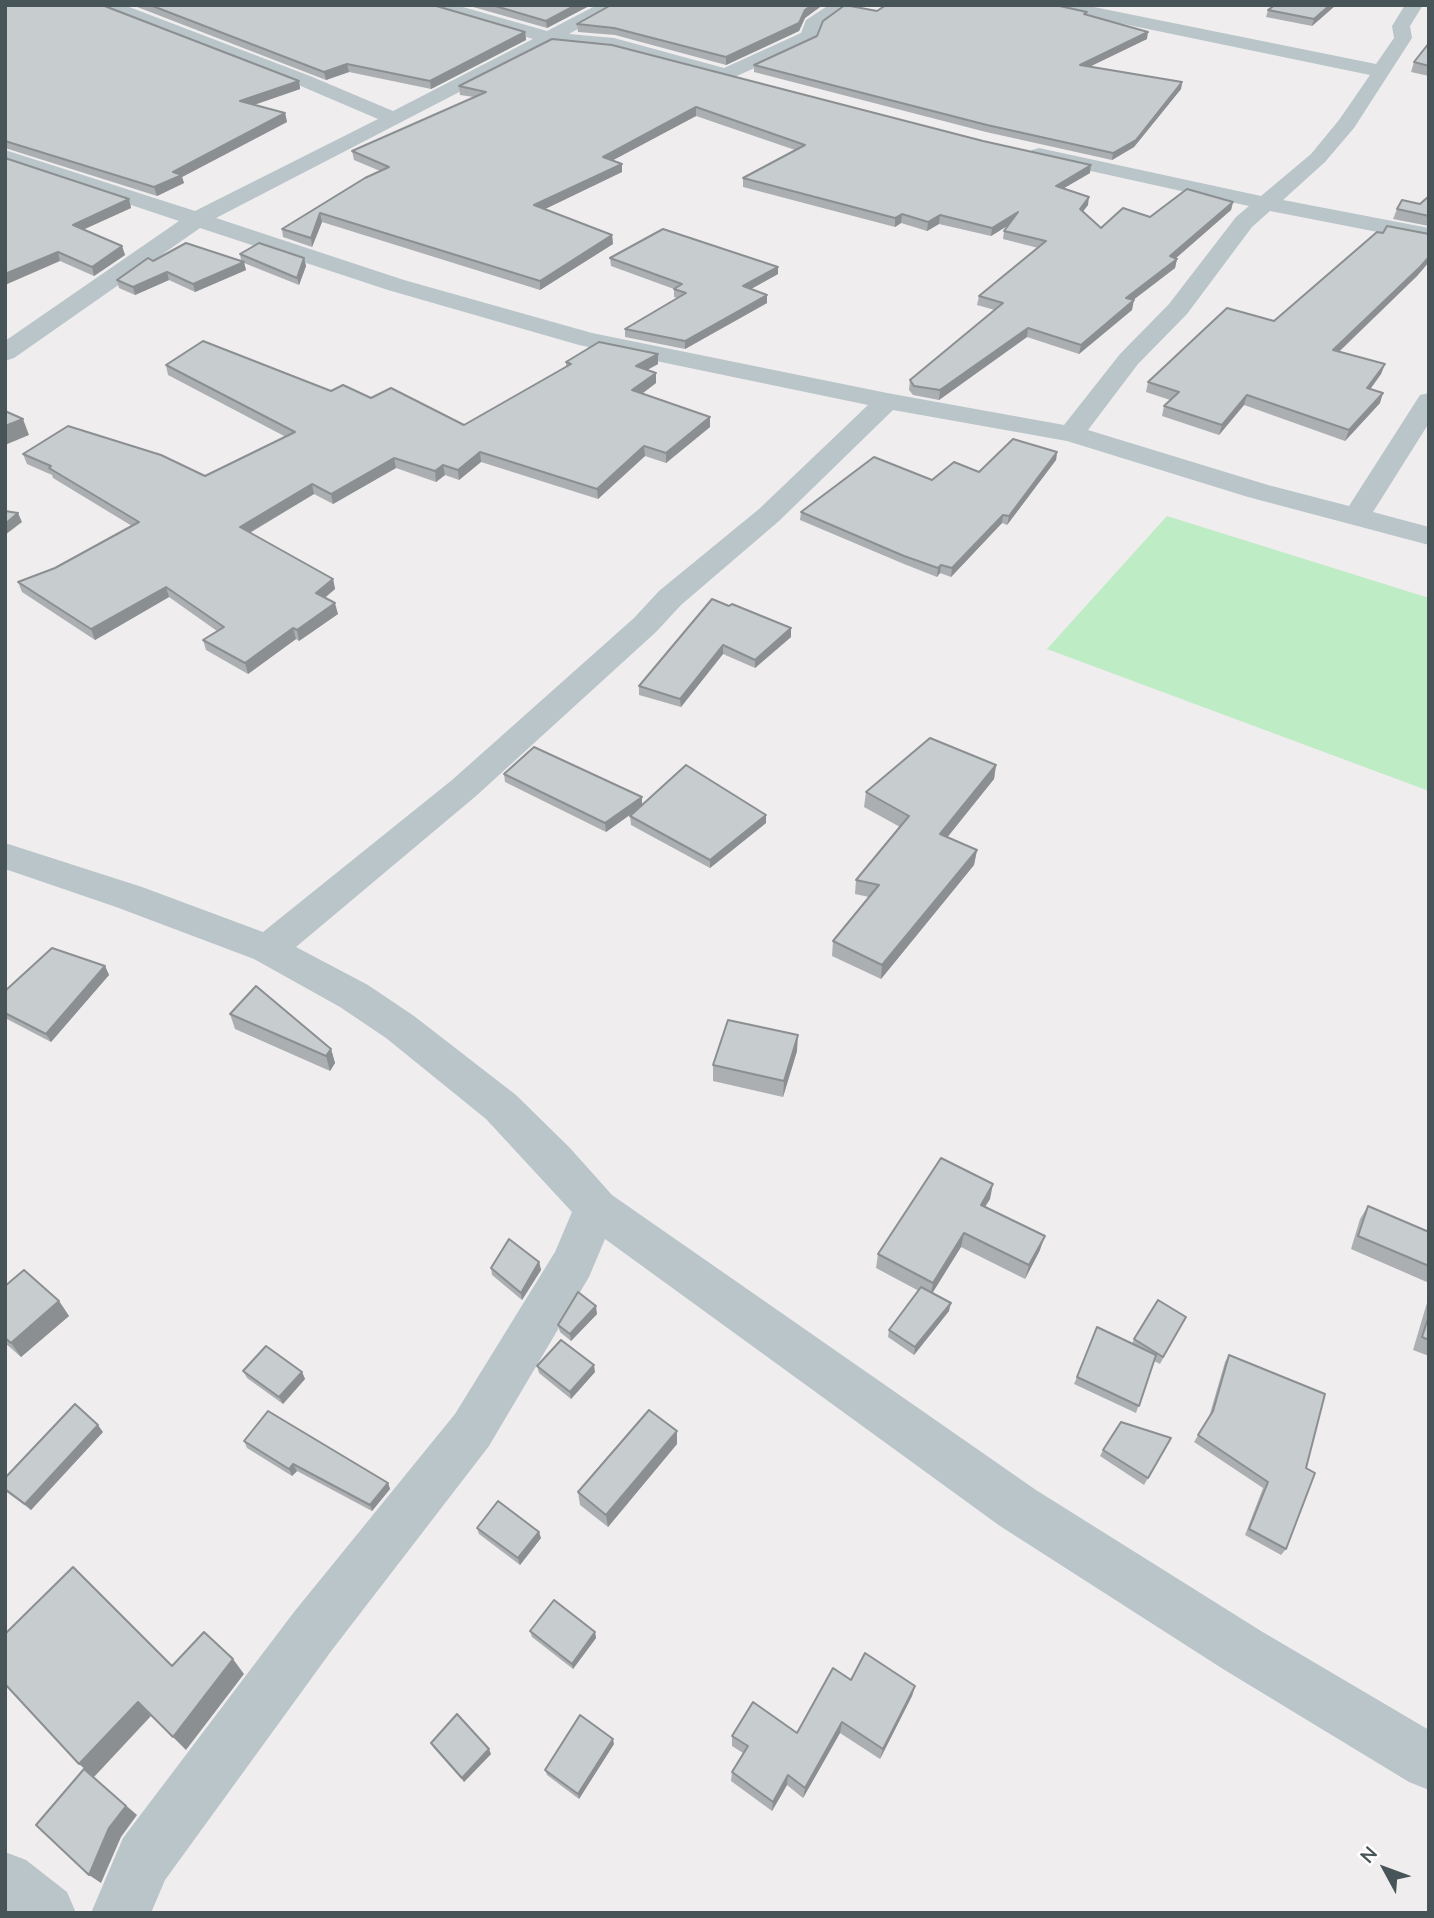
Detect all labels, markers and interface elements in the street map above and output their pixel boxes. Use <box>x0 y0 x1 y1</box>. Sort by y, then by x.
north arrow <box>1350 1834 1420 1904</box>
text: N <box>1355 1841 1384 1869</box>

